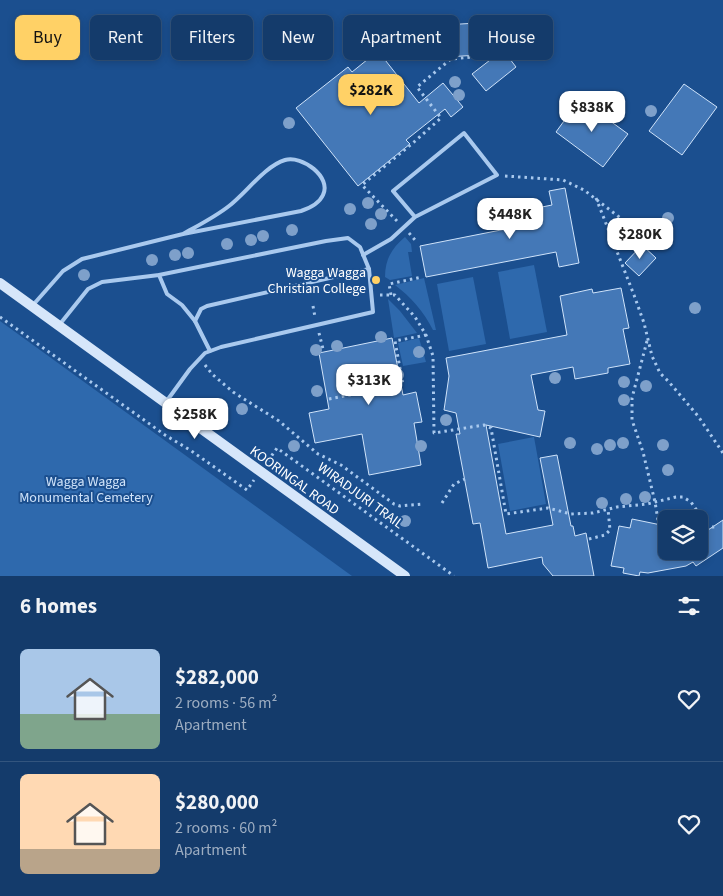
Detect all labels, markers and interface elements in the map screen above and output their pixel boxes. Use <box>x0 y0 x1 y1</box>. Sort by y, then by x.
chip: Buy <box>15 15 80 60</box>
chip: Rent <box>90 15 161 60</box>
chip: Filters <box>171 15 253 60</box>
chip: New <box>263 15 333 60</box>
chip: Apartment <box>343 15 459 60</box>
chip: House <box>469 15 553 60</box>
pin: $282K <box>336 74 406 116</box>
text: $282K <box>349 79 393 101</box>
pin: $838K <box>557 90 627 133</box>
text: $838K <box>570 96 614 118</box>
pin: $448K <box>475 198 545 240</box>
text: $448K <box>488 203 532 225</box>
pin: $280K <box>605 218 675 260</box>
text: $280K <box>618 223 662 245</box>
place label: Wagga Wagga Christian College <box>267 263 366 299</box>
marker: Wagga Wagga Christian College <box>370 274 382 286</box>
pin: $313K <box>334 364 404 406</box>
text: $313K <box>347 369 391 391</box>
pin: $258K <box>160 398 230 440</box>
text: $258K <box>173 403 217 425</box>
street label: KOORINGAL ROAD <box>246 441 343 520</box>
street label: WIRADJURI TRAIL <box>313 458 408 534</box>
park label: Wagga Wagga Monumental Cemetery <box>19 472 153 508</box>
map controls <box>658 510 708 560</box>
button: layers <box>658 510 708 560</box>
text: 6 homes <box>20 591 97 621</box>
icon: filters <box>675 592 703 620</box>
text: $282,000 <box>175 662 259 692</box>
icon: home <box>60 669 120 729</box>
icon: heart <box>675 685 703 713</box>
text: 2 rooms · 56 m² <box>175 692 277 714</box>
text: Apartment <box>175 714 247 736</box>
text: $280,000 <box>175 787 259 817</box>
icon: home <box>60 794 120 854</box>
icon: heart <box>675 810 703 838</box>
text: 2 rooms · 60 m² <box>175 817 277 839</box>
text: Apartment <box>175 839 247 861</box>

